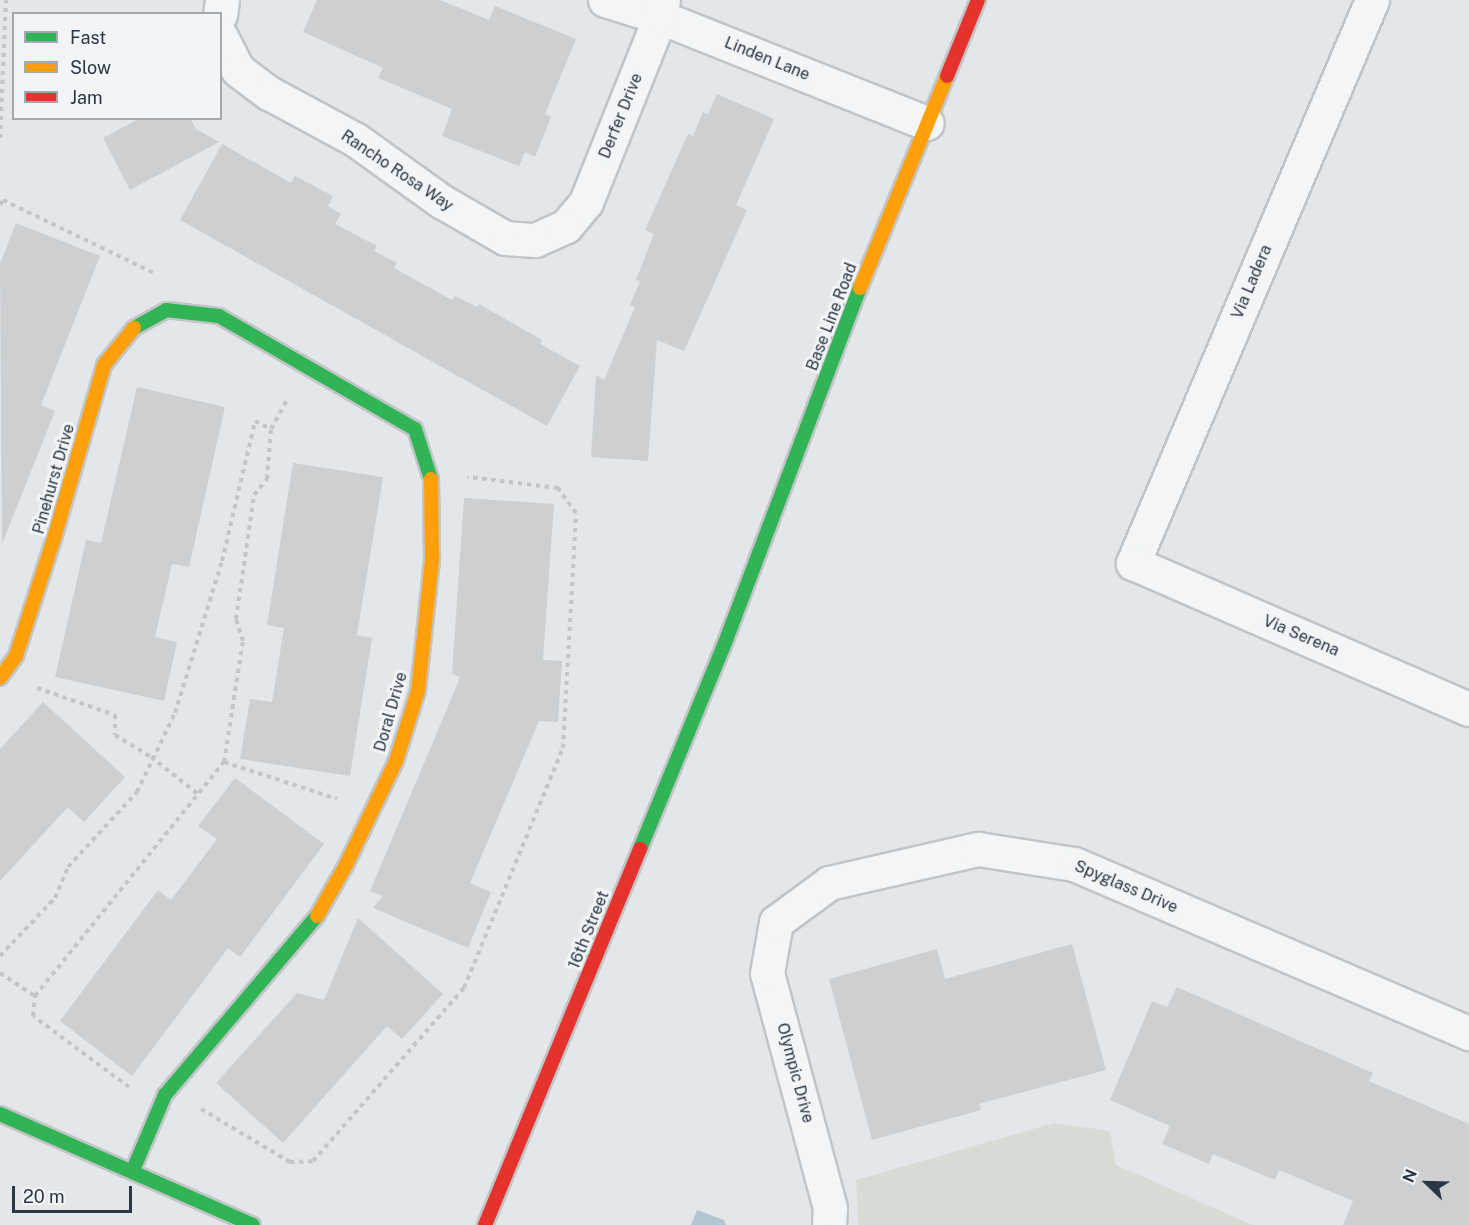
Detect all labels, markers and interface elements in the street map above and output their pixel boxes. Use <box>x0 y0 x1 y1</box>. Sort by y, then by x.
legend <box>12 12 222 120</box>
text: Fast <box>70 27 106 48</box>
street label: Linden Lane <box>722 33 812 85</box>
text: Slow <box>70 57 111 78</box>
street label: Derfer Drive <box>595 71 647 161</box>
text: Jam <box>70 87 103 108</box>
street label: Rancho Rosa Way <box>337 126 457 216</box>
street label: Via Ladera <box>1228 242 1276 322</box>
street label: Base Line Road <box>803 260 861 374</box>
street label: Pinehurst Drive <box>29 422 79 536</box>
street label: Via Serena <box>1260 611 1342 661</box>
street label: Doral Drive <box>370 670 412 754</box>
street label: Spyglass Drive <box>1071 857 1181 917</box>
street label: 16th Street <box>565 888 613 972</box>
street label: Olympic Drive <box>772 1021 818 1125</box>
north arrow <box>1397 1153 1457 1213</box>
text: N <box>1399 1166 1421 1185</box>
scale bar <box>15 1174 135 1212</box>
text: 20 m <box>23 1186 65 1207</box>

